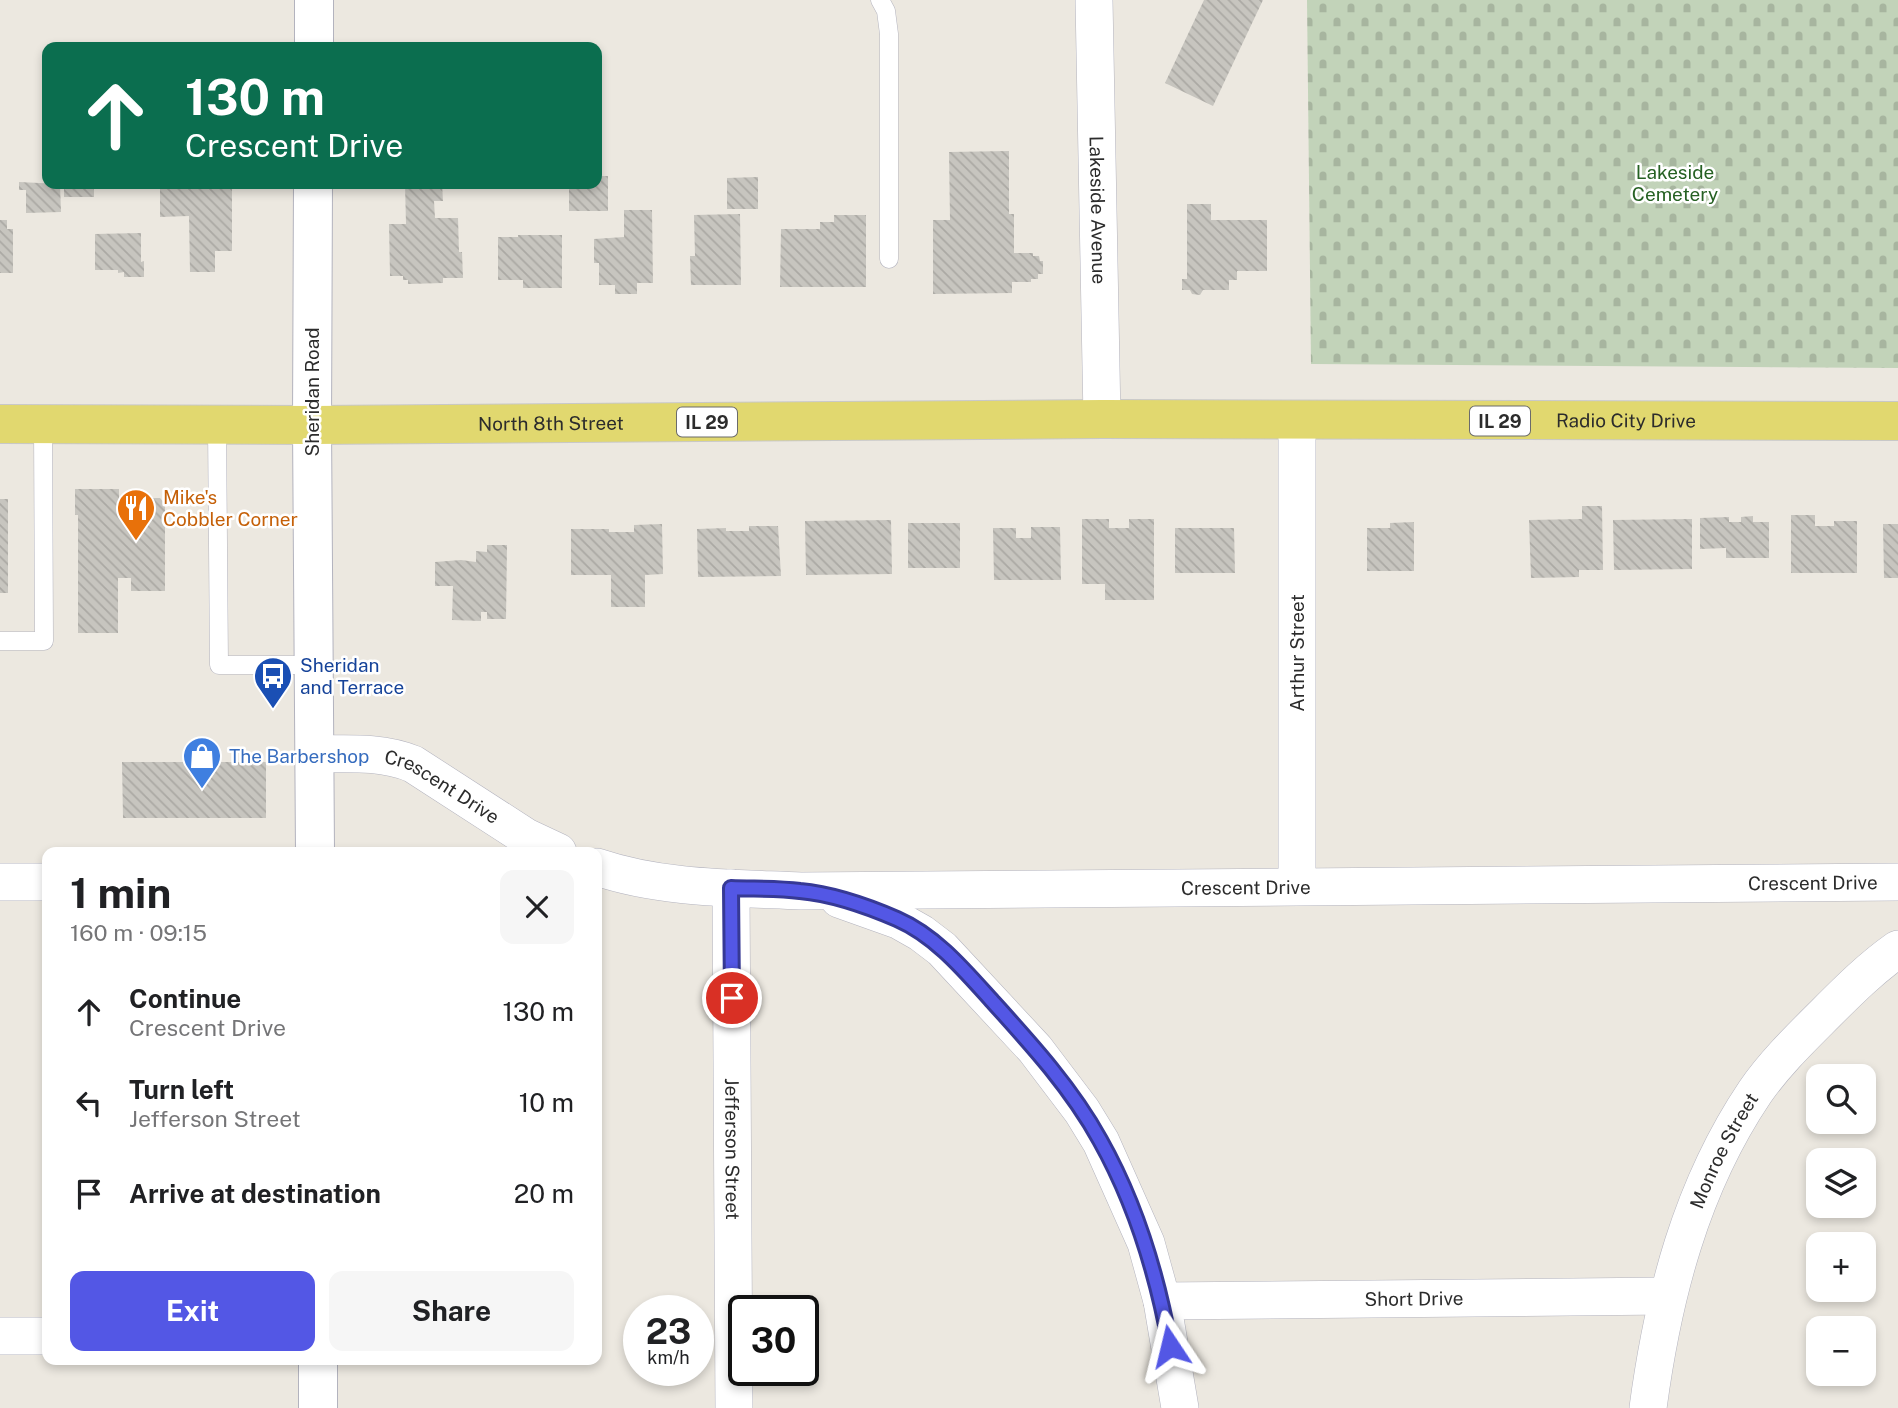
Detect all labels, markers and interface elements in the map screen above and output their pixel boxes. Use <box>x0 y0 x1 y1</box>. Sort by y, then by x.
text: 130 m <box>185 68 325 126</box>
icon: ahead <box>70 70 161 161</box>
text: Crescent Drive <box>185 127 403 164</box>
street label: Lakeside Avenue <box>1086 136 1110 284</box>
park label: Lakeside Cemetery <box>1632 161 1718 205</box>
street label: Sheridan Road <box>301 328 323 457</box>
road number: IL 29 <box>1470 407 1530 436</box>
road number: IL 29 <box>677 408 737 436</box>
street label: Radio City Drive <box>1556 409 1696 431</box>
street label: North 8th Street <box>478 412 624 435</box>
place label: Mike's Cobbler Corner <box>163 486 298 530</box>
restaurant icon: Mike's Cobbler Corner <box>115 487 157 542</box>
street label: Arthur Street <box>1286 594 1308 712</box>
place label: Sheridan and Terrace <box>300 654 404 698</box>
bus stop icon: Sheridan and Terrace <box>252 655 294 710</box>
shop icon: The Barbershop <box>181 735 223 790</box>
place label: The Barbershop <box>229 745 369 767</box>
street label: Crescent Drive <box>383 745 504 828</box>
text: 1 min <box>70 868 171 917</box>
button: close <box>500 870 574 944</box>
street label: Crescent Drive <box>1748 871 1878 894</box>
street label: Crescent Drive <box>1181 876 1311 899</box>
text: 160 m · 09:15 <box>70 919 207 946</box>
pin <box>702 968 762 1028</box>
icon: arrive <box>713 979 751 1017</box>
text: Continue <box>129 983 241 1014</box>
icon: ahead <box>70 993 108 1031</box>
text: 130 m <box>502 996 574 1027</box>
text: Crescent Drive <box>129 1014 286 1041</box>
map controls <box>1806 1064 1876 1386</box>
button: search <box>1806 1064 1876 1134</box>
text: Turn left <box>129 1074 234 1105</box>
street label: Jefferson Street <box>721 1078 744 1220</box>
icon: left <box>70 1084 108 1122</box>
text: 10 m <box>519 1087 574 1118</box>
street label: Monroe Street <box>1685 1088 1763 1212</box>
text: Jefferson Street <box>129 1105 301 1132</box>
button: layers <box>1806 1148 1876 1218</box>
icon: arrive <box>70 1175 108 1213</box>
text: Arrive at destination <box>129 1178 381 1209</box>
text: 20 m <box>514 1178 574 1209</box>
button: + <box>1806 1232 1876 1302</box>
button: Exit <box>70 1271 315 1351</box>
button: Share <box>329 1271 574 1351</box>
street label: Short Drive <box>1364 1287 1464 1310</box>
speed limit sign: 30 <box>728 1295 819 1386</box>
position arrow <box>1133 1309 1207 1383</box>
text: 23 <box>646 1311 691 1352</box>
button: − <box>1806 1316 1876 1386</box>
text: km/h <box>647 1347 690 1368</box>

